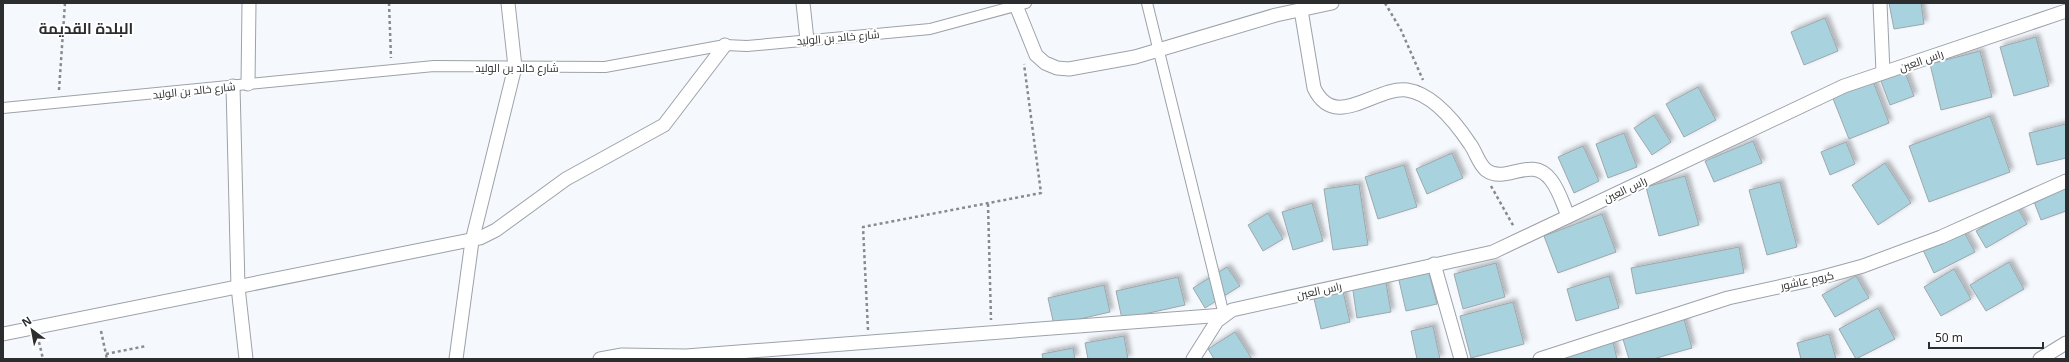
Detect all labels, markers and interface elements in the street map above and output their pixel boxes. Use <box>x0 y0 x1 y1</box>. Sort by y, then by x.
district label: البلدة القديمة <box>39 18 133 38</box>
street label: شارع خالد بن الوليد <box>796 26 880 49</box>
street label: راس العين <box>1897 45 1945 75</box>
street label: شارع خالد بن الوليد <box>475 60 559 76</box>
street label: شارع خالد بن الوليد <box>152 78 236 103</box>
street label: راس العين <box>1601 172 1649 206</box>
street label: كروم عاشور <box>1778 267 1835 294</box>
street label: راس العين <box>1295 278 1343 302</box>
north arrow <box>12 310 52 350</box>
text: N <box>19 312 34 330</box>
scale bar <box>1929 324 2043 350</box>
text: 50 m <box>1935 329 1963 346</box>

